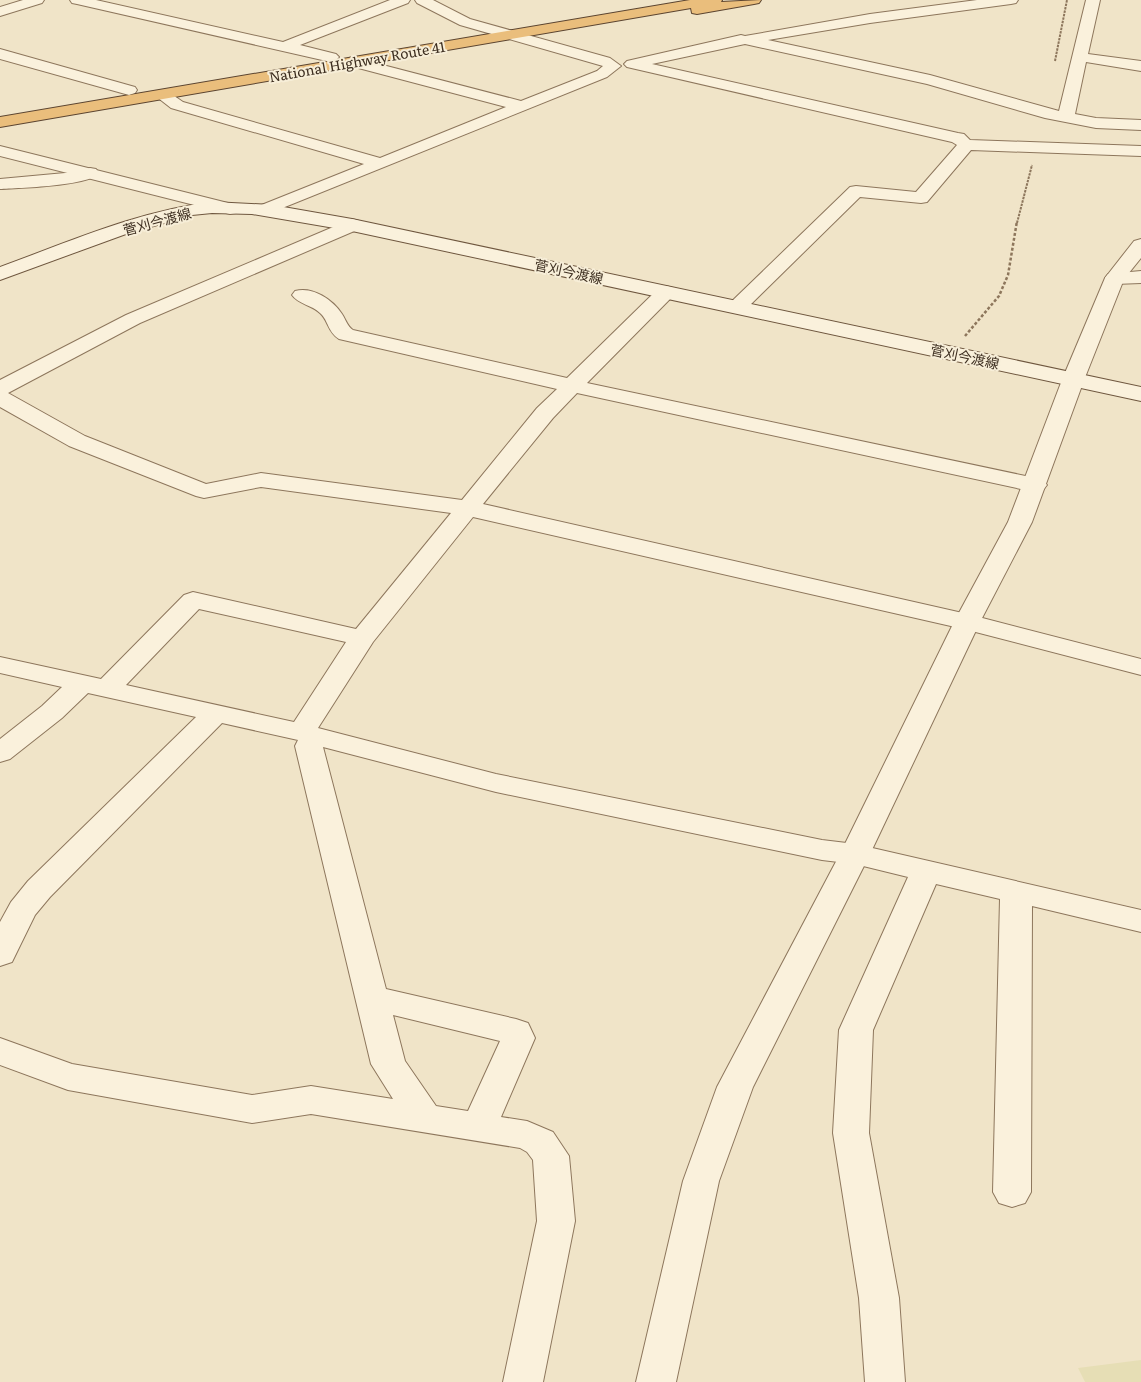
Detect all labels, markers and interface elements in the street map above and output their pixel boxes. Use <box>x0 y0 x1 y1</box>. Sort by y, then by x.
street label: National Highway Route 41 <box>267 36 447 86</box>
street label: 菅刈今渡線 <box>121 202 193 240</box>
street label: 菅刈今渡線 <box>533 254 605 288</box>
street label: 菅刈今渡線 <box>929 339 1001 373</box>

